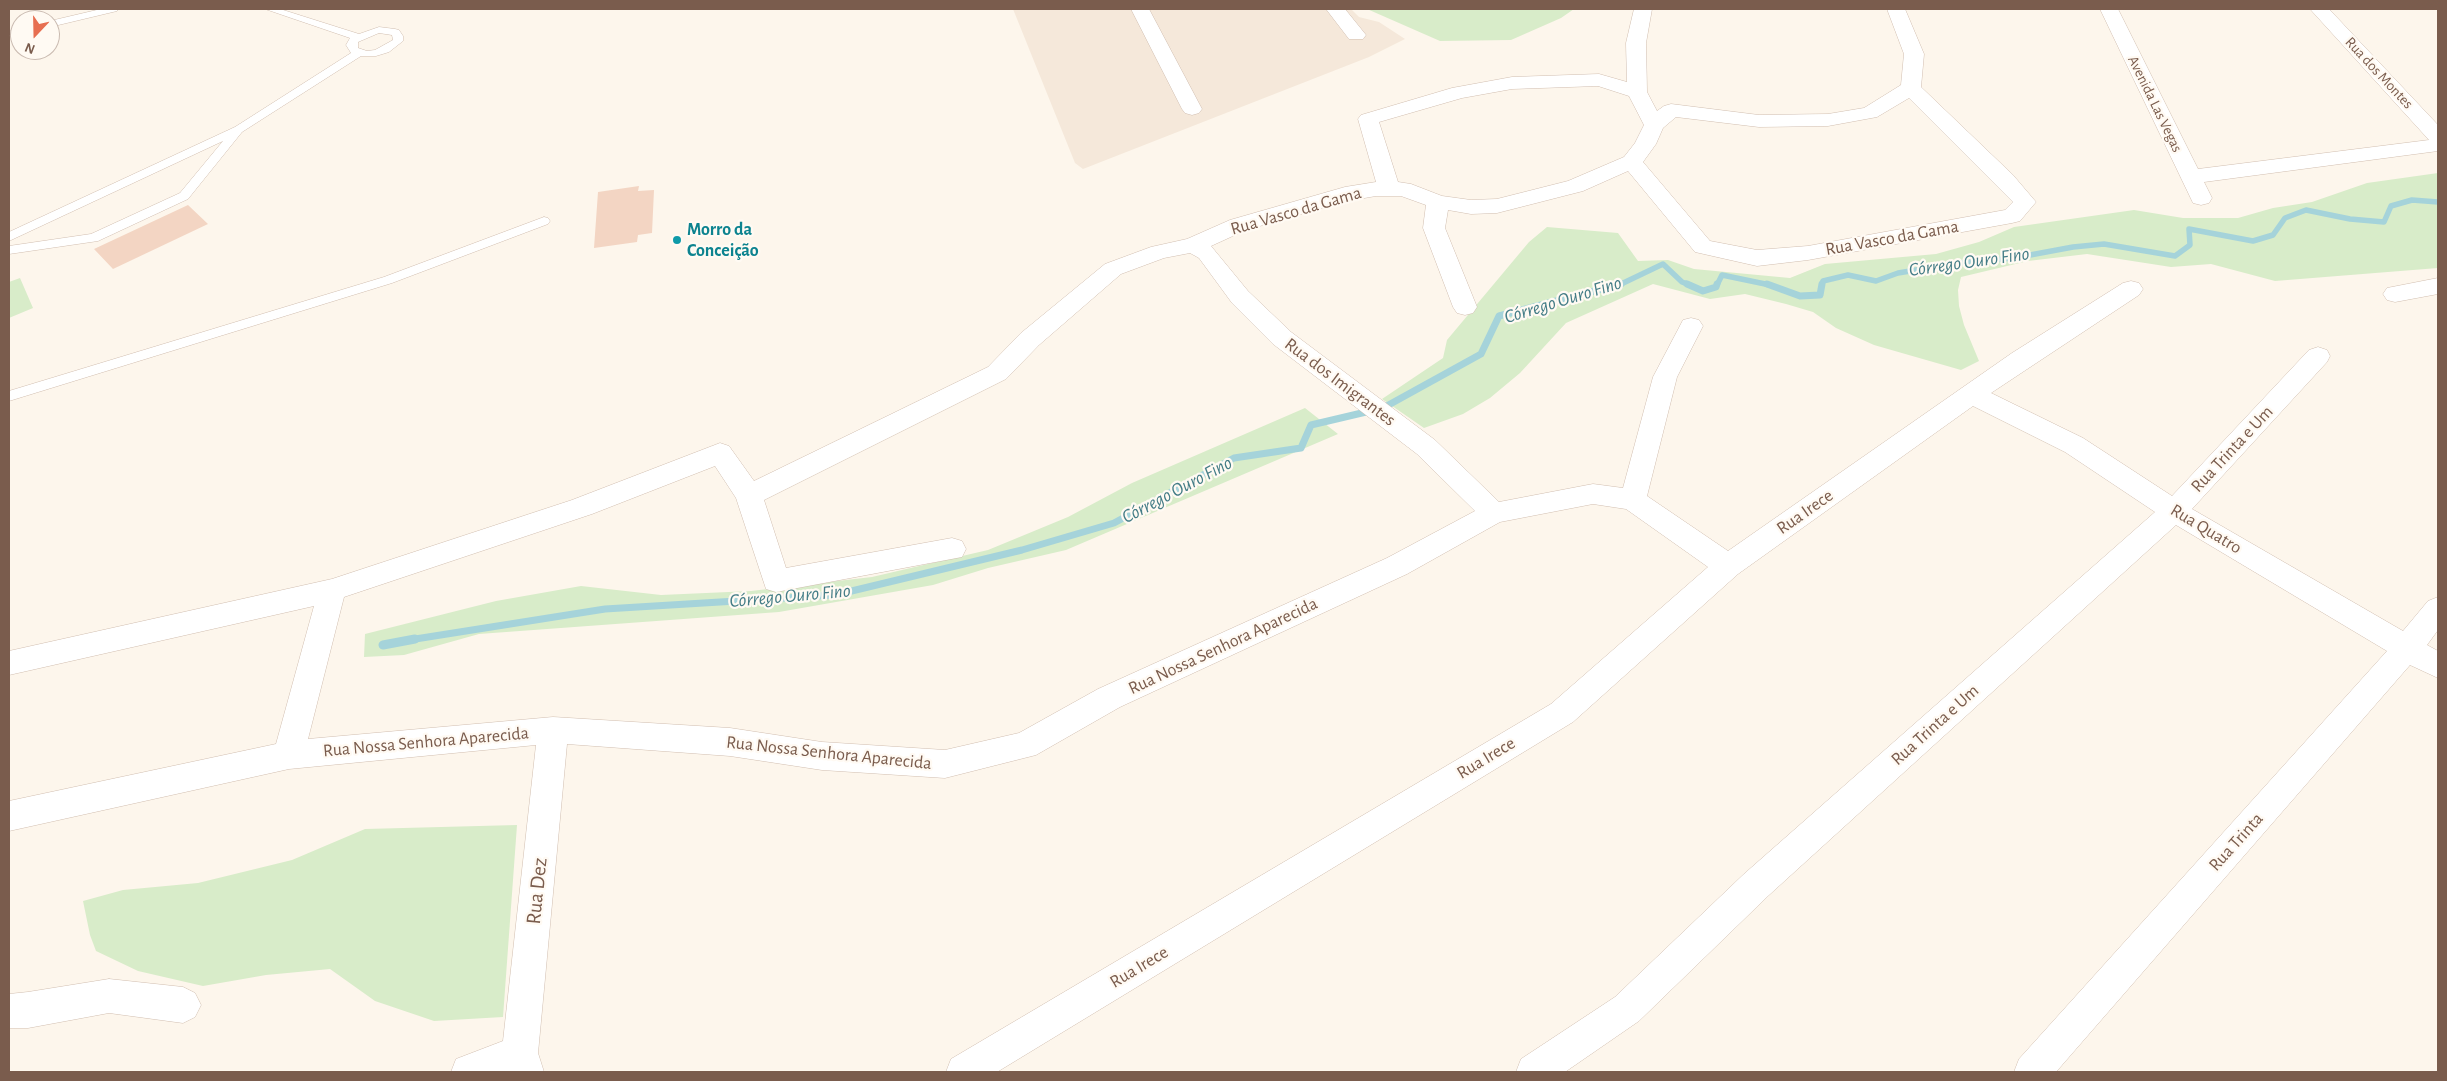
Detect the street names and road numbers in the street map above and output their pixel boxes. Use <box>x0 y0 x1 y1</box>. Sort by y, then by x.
street label: Rua dos Montes <box>2341 33 2417 113</box>
street label: Avenida Las Vegas <box>2124 53 2186 155</box>
street label: Rua Vasco da Gama <box>1228 182 1364 240</box>
street label: Rua Vasco da Gama <box>1824 216 1960 260</box>
street label: Rua dos Imigrantes <box>1280 333 1400 431</box>
street label: Rua Trinta e Um <box>2186 401 2278 497</box>
street label: Rua Irece <box>1773 485 1837 539</box>
street label: Rua Quatro <box>2166 499 2246 559</box>
street label: Rua Nossa Senhora Aparecida <box>1125 593 1321 699</box>
street label: Rua Trinta e Um <box>1887 680 1983 770</box>
street label: Rua Nossa Senhora Aparecida <box>322 722 530 762</box>
street label: Rua Nossa Senhora Aparecida <box>725 731 933 775</box>
street label: Rua Irece <box>1453 732 1519 784</box>
street label: Rua Trinta <box>2204 808 2268 876</box>
street label: Rua Dez <box>521 856 553 926</box>
street label: Rua Irece <box>1106 941 1172 993</box>

